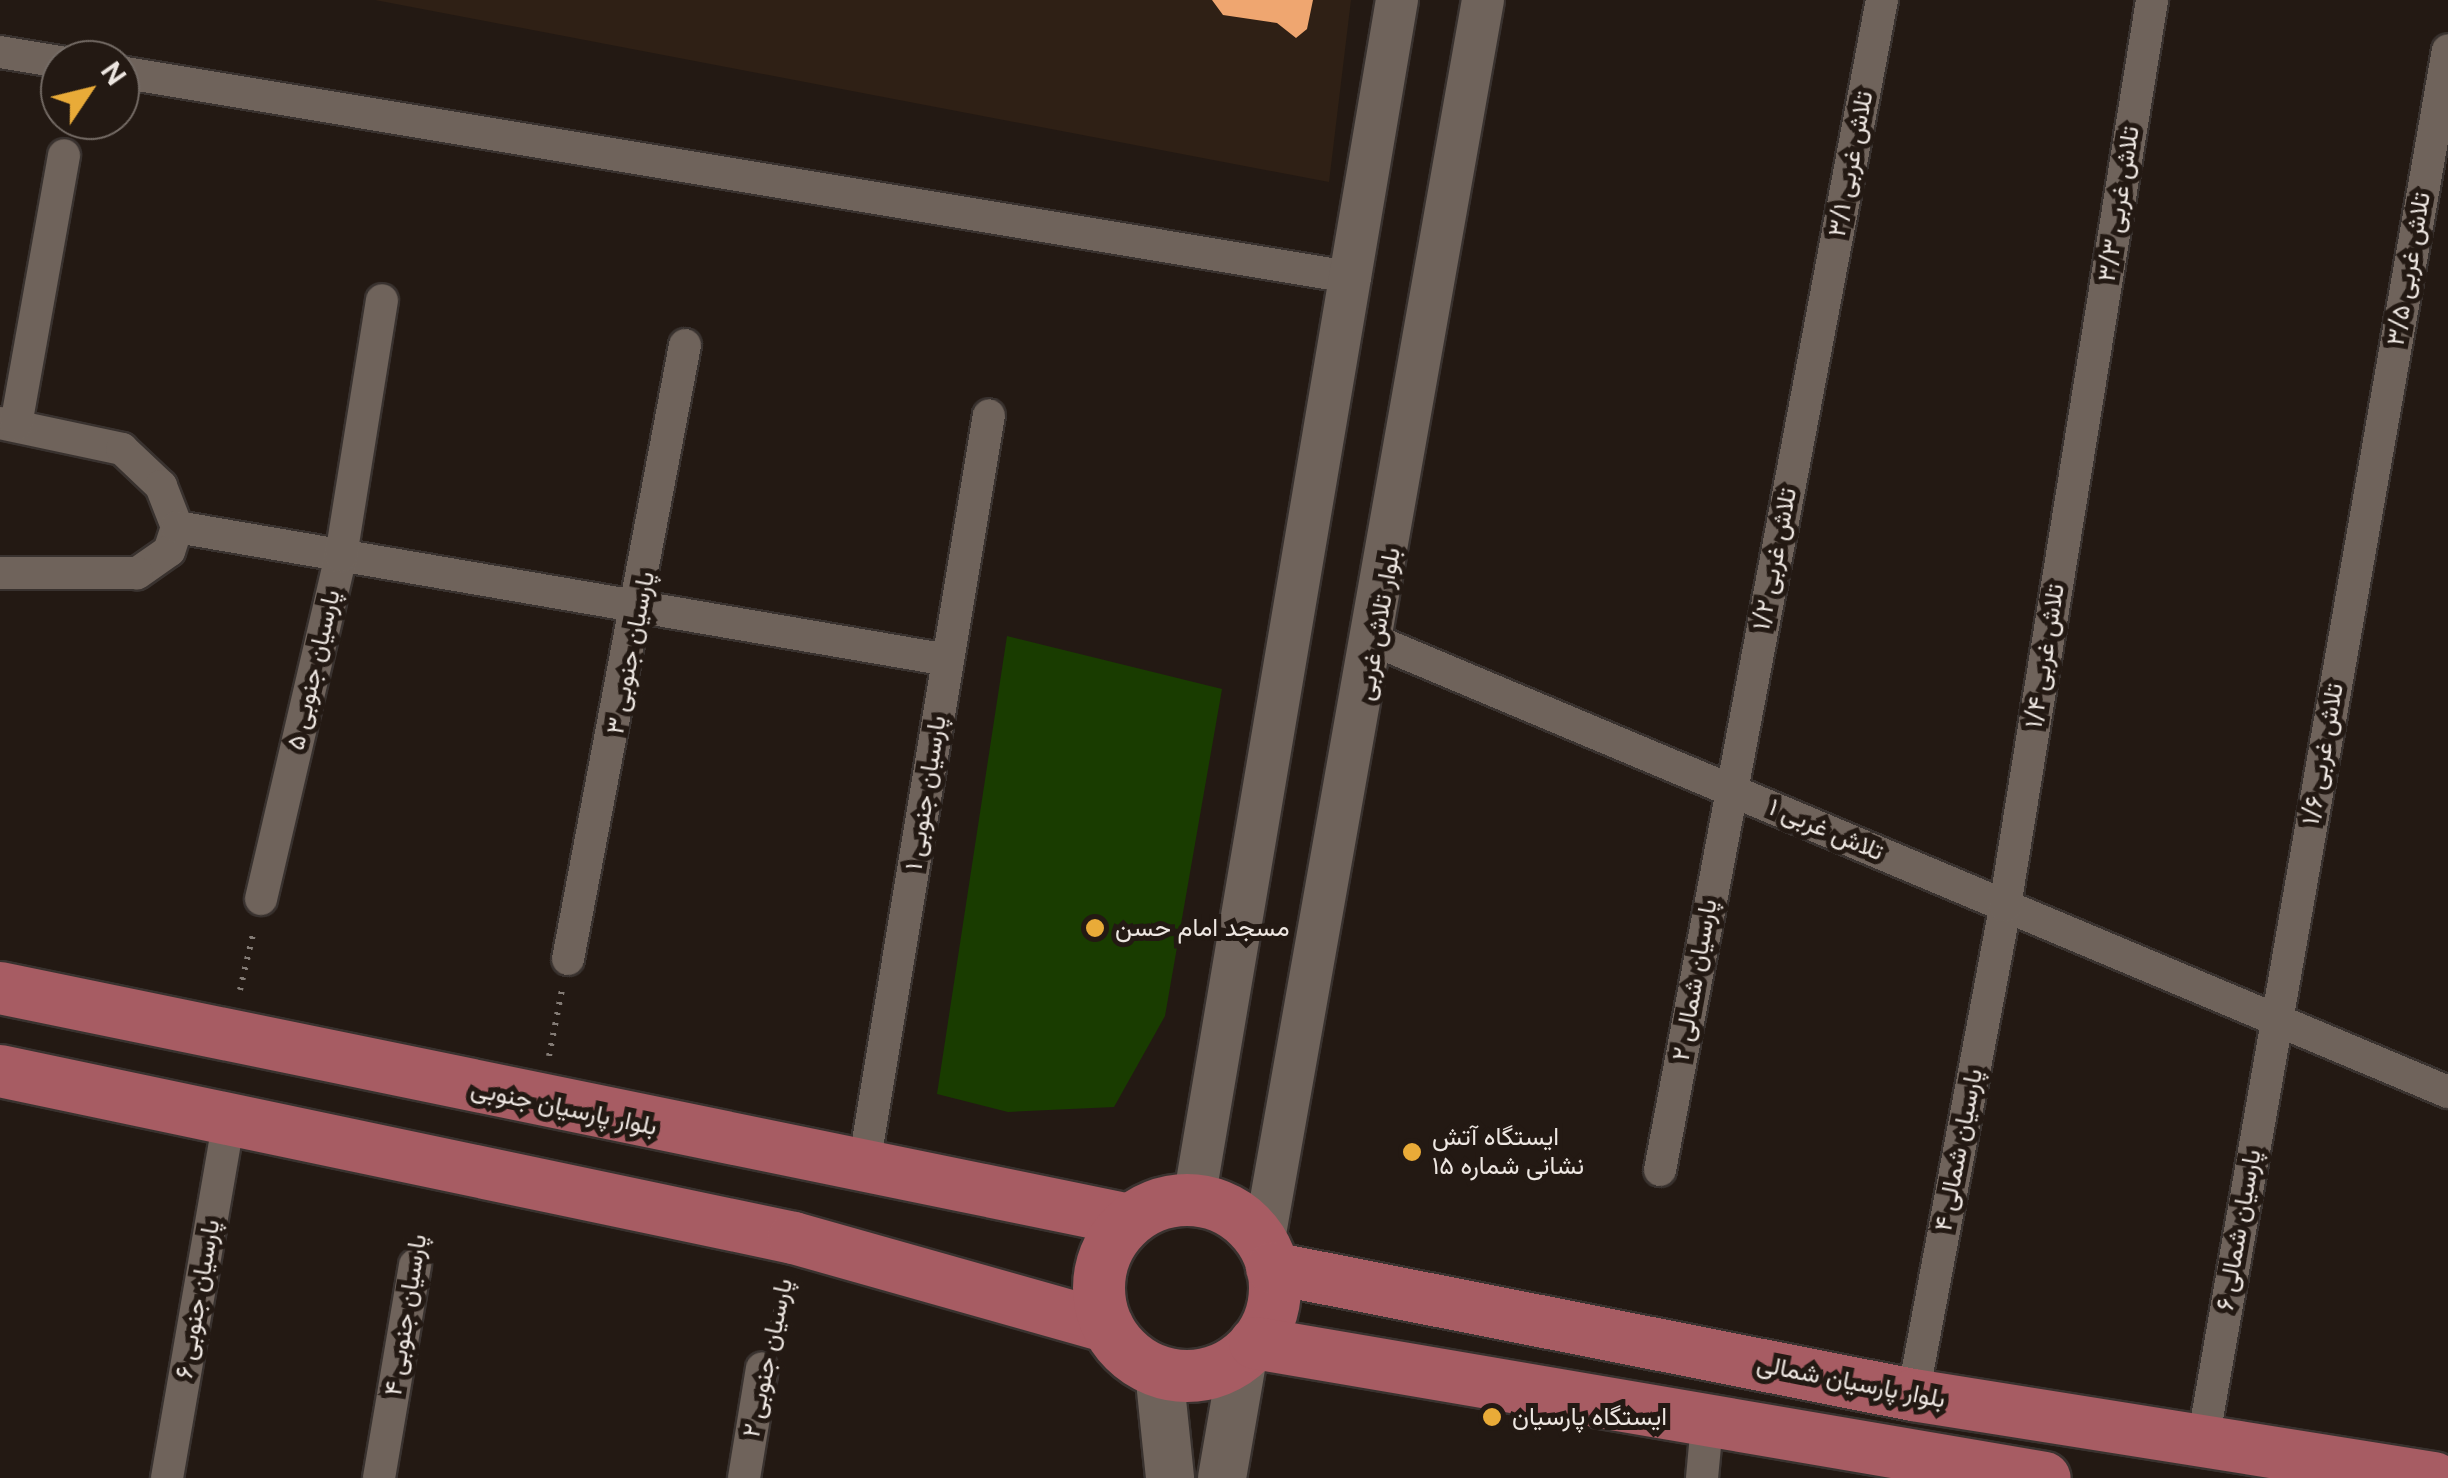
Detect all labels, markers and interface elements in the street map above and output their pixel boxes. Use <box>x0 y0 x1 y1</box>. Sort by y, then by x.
north arrow <box>40 40 140 140</box>
text: N <box>92 55 134 93</box>
street label: ۳/۱ تلاش غربی <box>1822 89 1880 239</box>
street label: ۳/۳ تلاش غربی <box>2092 124 2146 284</box>
street label: ۳/۵ تلاش غربی <box>2381 190 2437 348</box>
street label: ۱/۲ تلاش غربی <box>1747 485 1803 633</box>
street label: بلوار تلاش غربی <box>1351 545 1407 703</box>
street label: ۳ پارسیان جنوبی <box>601 569 661 737</box>
street label: ۱/۴ تلاش غربی <box>2019 582 2071 730</box>
street label: ۵ پارسیان جنوبی <box>281 587 347 753</box>
street label: ۱/۶ تلاش غربی <box>2296 681 2350 827</box>
street label: ۱ پارسیان جنوبی <box>899 714 953 872</box>
street label: ۱ تلاش غربی <box>1764 792 1888 868</box>
street label: ۲ پارسیان شمالی <box>1666 897 1724 1063</box>
place label: مسجد امام حسن <box>1115 913 1289 943</box>
marker: مسجد امام حسن <box>1084 917 1106 939</box>
street label: ۴ پارسیان شمالی <box>1929 1066 1989 1234</box>
street label: بلوار پارسیان جنوبی <box>468 1074 660 1142</box>
place label: ایستگاه آتش نشانی شماره ۱۵ <box>1432 1123 1584 1182</box>
marker: ایستگاه آتش نشانی شماره ۱۵ <box>1401 1141 1423 1163</box>
street label: ۶ پارسیان شمالی <box>2210 1147 2268 1313</box>
street label: ۶ پارسیان جنوبی <box>169 1217 227 1381</box>
street label: ۴ پارسیان جنوبی <box>378 1232 434 1398</box>
street label: ۲ پارسیان جنوبی <box>737 1276 799 1440</box>
street label: بلوار پارسیان شمالی <box>1754 1349 1948 1415</box>
place label: ایستگاه پارسیان <box>1512 1402 1667 1432</box>
marker: ایستگاه پارسیان <box>1481 1406 1503 1428</box>

